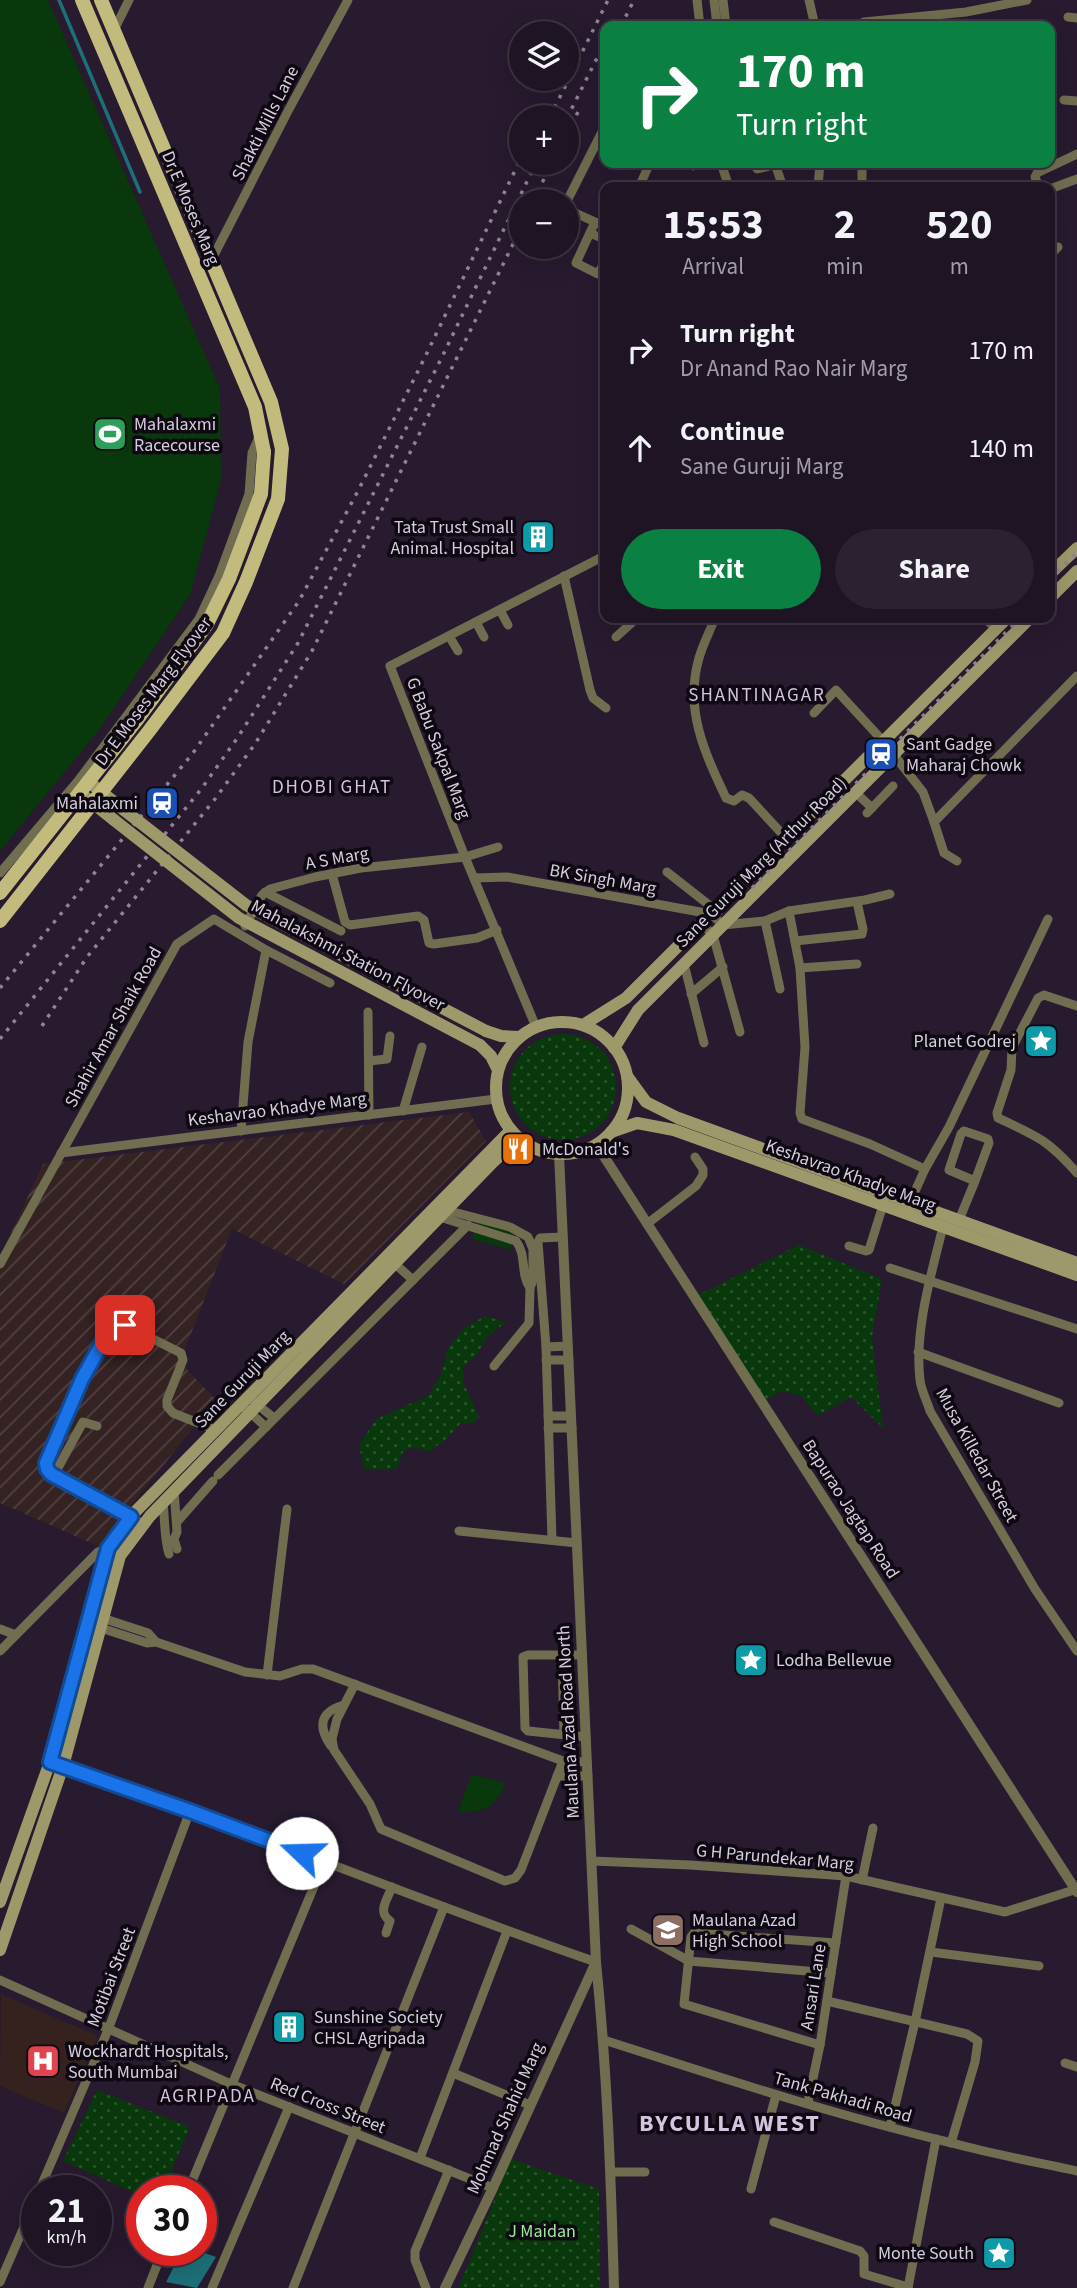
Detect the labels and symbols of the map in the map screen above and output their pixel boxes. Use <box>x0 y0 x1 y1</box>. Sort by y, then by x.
street label: Shakti Mills Lane <box>226 62 305 185</box>
street label: Dr E Moses Marg <box>155 147 226 269</box>
place label: Mahalaxmi Racecourse <box>134 412 220 458</box>
sports icon: Mahalaxmi Racecourse <box>91 415 129 453</box>
place label: Tata Trust Small Animal. Hospital <box>391 515 514 561</box>
building icon: Tata Trust Small Animal. Hospital <box>519 518 557 556</box>
street label: Dr E Moses Marg Flyover <box>89 611 218 771</box>
street label: G Babu Sakpal Marg <box>400 674 477 822</box>
district label: SHANTINAGAR <box>688 682 826 709</box>
place label: Sant Gadge Maharaj Chowk <box>906 732 1022 778</box>
station icon: Sant Gadge Maharaj Chowk <box>862 735 900 773</box>
street label: Sane Guruji Marg (Arthur Road) <box>670 771 852 953</box>
district label: DHOBI GHAT <box>272 774 392 801</box>
station icon: Mahalaxmi <box>143 784 181 822</box>
place label: Mahalaxmi <box>56 791 138 816</box>
street label: A S Marg <box>303 841 371 876</box>
street label: BK Singh Marg <box>547 858 658 901</box>
street label: Mahalakshmi Station Flyover <box>246 894 450 1018</box>
street label: Shahir Amar Shaik Road <box>59 942 168 1112</box>
place icon: Planet Godrej <box>1022 1022 1060 1060</box>
place label: Planet Godrej <box>914 1029 1016 1054</box>
street label: Keshavrao Khadye Marg <box>186 1086 368 1133</box>
restaurant icon: McDonald's <box>499 1130 537 1168</box>
street label: Keshavrao Khadye Marg <box>762 1133 940 1218</box>
place label: McDonald's <box>542 1137 629 1162</box>
pin <box>95 1295 155 1355</box>
street label: Sane Guruji Marg <box>189 1325 296 1434</box>
street label: Musa Killedar Street <box>929 1384 1024 1527</box>
street label: Bapurao Jagtap Road <box>796 1435 905 1584</box>
street label: Maulana Azad Road North <box>551 1625 586 1819</box>
place icon: Lodha Bellevue <box>732 1641 770 1679</box>
place label: Lodha Bellevue <box>776 1648 892 1673</box>
position arrow <box>265 1816 339 1890</box>
street label: G H Parundekar Marg <box>695 1838 855 1877</box>
place label: Maulana Azad High School <box>692 1908 796 1954</box>
school or university icon: Maulana Azad High School <box>649 1911 687 1949</box>
street label: Motibai Street <box>81 1924 142 2031</box>
street label: Ansari Lane <box>794 1942 833 2032</box>
place label: Sunshine Society CHSL Agripada <box>314 2005 443 2051</box>
building icon: Sunshine Society CHSL Agripada <box>270 2008 308 2046</box>
street label: Mohmad Shahid Marg <box>461 2038 550 2198</box>
place label: Wockhardt Hospitals, South Mumbai <box>68 2039 228 2085</box>
hospital icon: Wockhardt Hospitals, South Mumbai <box>24 2042 62 2080</box>
street label: Tank Pakhadi Road <box>771 2066 915 2129</box>
street label: Red Cross Street <box>266 2071 389 2140</box>
district label: AGRIPADA <box>160 2083 256 2110</box>
district label: BYCULLA WEST <box>639 2106 821 2141</box>
speed limit sign: 30 <box>126 2175 217 2266</box>
park label: J Maidan <box>508 2219 576 2244</box>
place icon: Monte South <box>980 2234 1018 2272</box>
place label: Monte South <box>878 2241 974 2266</box>

